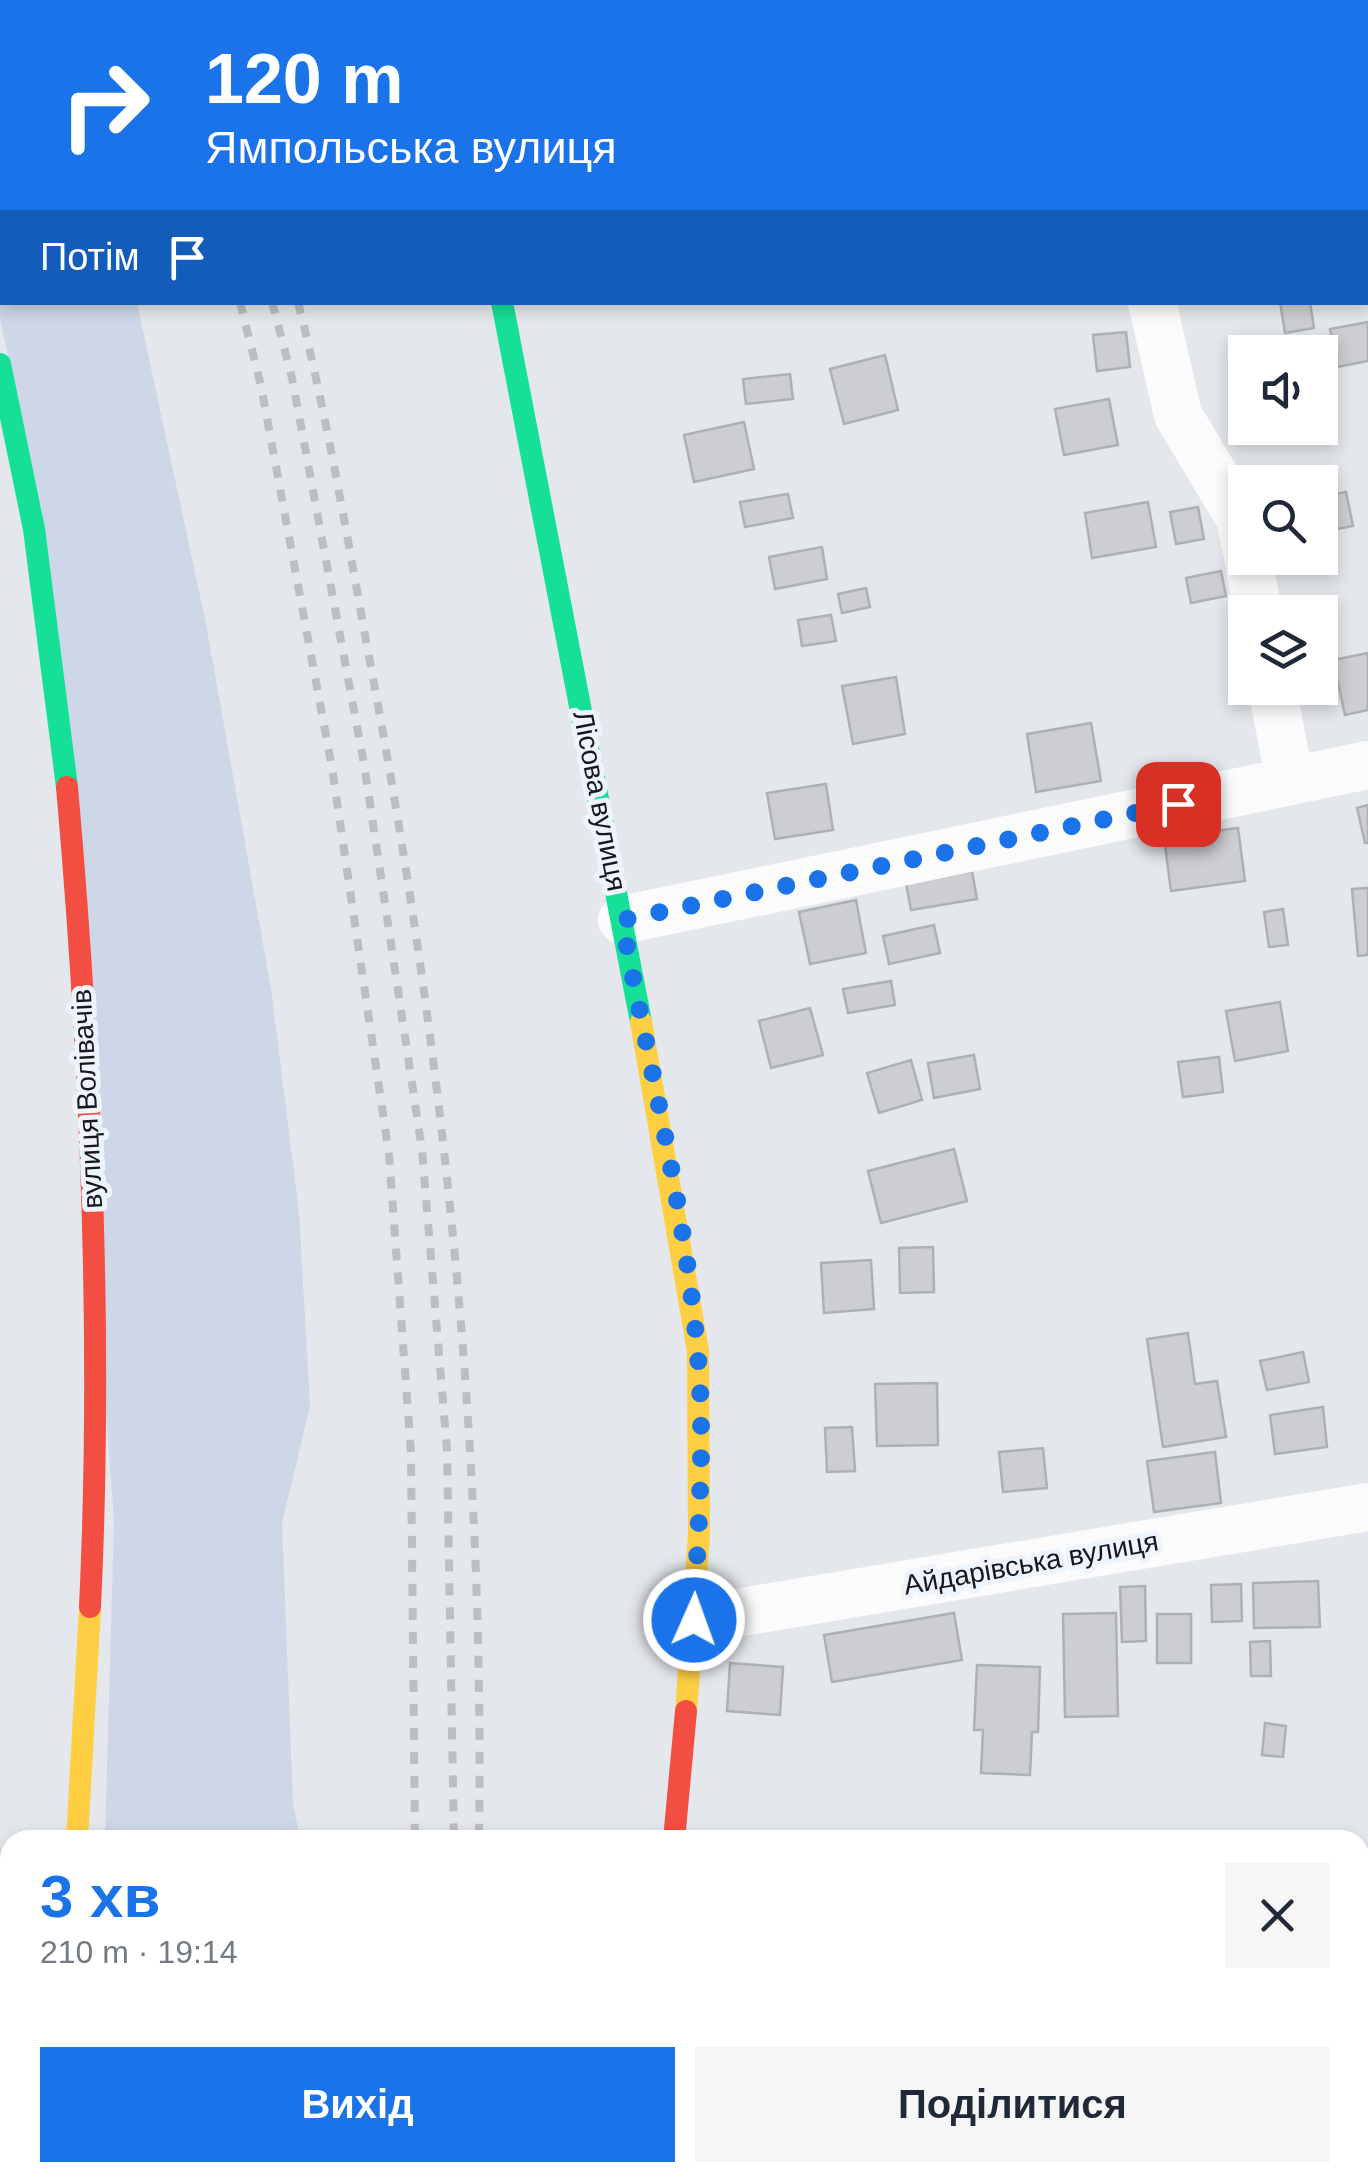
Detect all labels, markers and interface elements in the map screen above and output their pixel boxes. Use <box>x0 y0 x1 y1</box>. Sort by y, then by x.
icon: right <box>40 40 170 170</box>
text: 120 m <box>205 40 403 118</box>
text: Ямпольська вулиця <box>205 122 617 173</box>
icon: arrive <box>160 230 215 285</box>
text: Потім <box>40 236 140 278</box>
map controls <box>1228 335 1338 705</box>
button: sound <box>1228 335 1338 445</box>
button: search <box>1228 465 1338 575</box>
button: layers <box>1228 595 1338 705</box>
street label: Лісова вулиця <box>567 708 633 894</box>
pin <box>1136 762 1221 847</box>
icon: arrive <box>1151 777 1206 832</box>
street label: вулиця Волівачів <box>66 988 108 1210</box>
street label: Айдарівська вулиця <box>901 1525 1161 1601</box>
position arrow <box>642 1568 746 1672</box>
text: 3 хв <box>40 1863 160 1930</box>
button: close <box>1225 1863 1330 1968</box>
text: 210 m · 19:14 <box>40 1934 237 1970</box>
button: Вихід <box>40 2047 675 2162</box>
button: Поділитися <box>695 2047 1330 2162</box>

